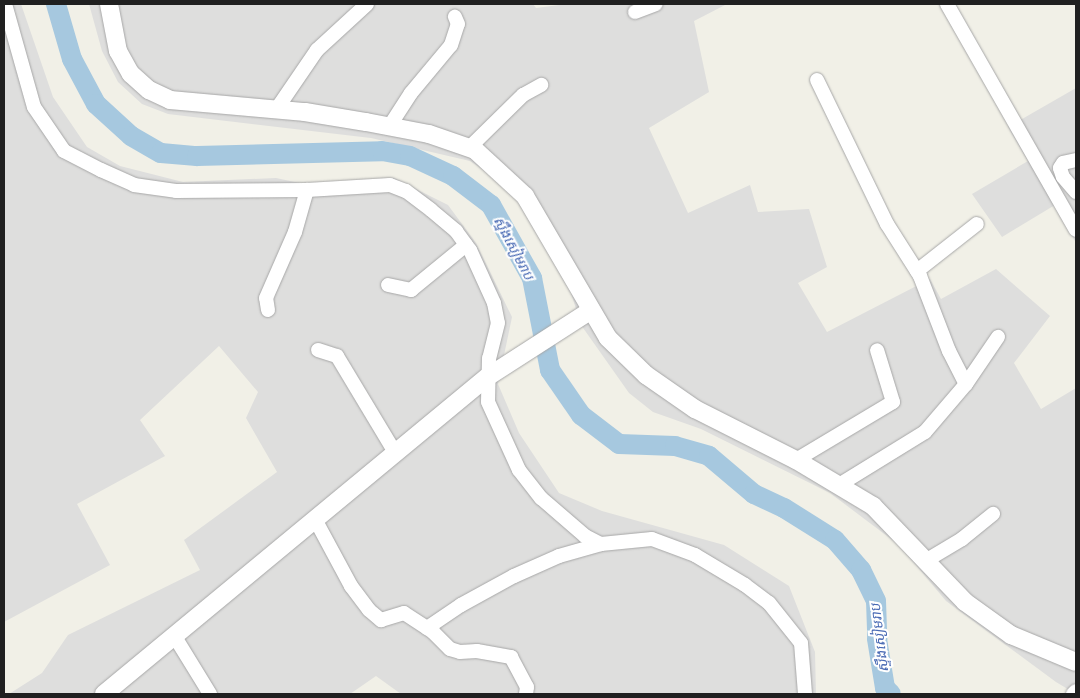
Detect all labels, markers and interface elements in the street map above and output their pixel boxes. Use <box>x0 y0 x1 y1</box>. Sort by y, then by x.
water label: ស្ទឹងសៀមរាប <box>490 213 538 283</box>
water label: ស្ទឹងសៀមរាប <box>866 603 892 673</box>

